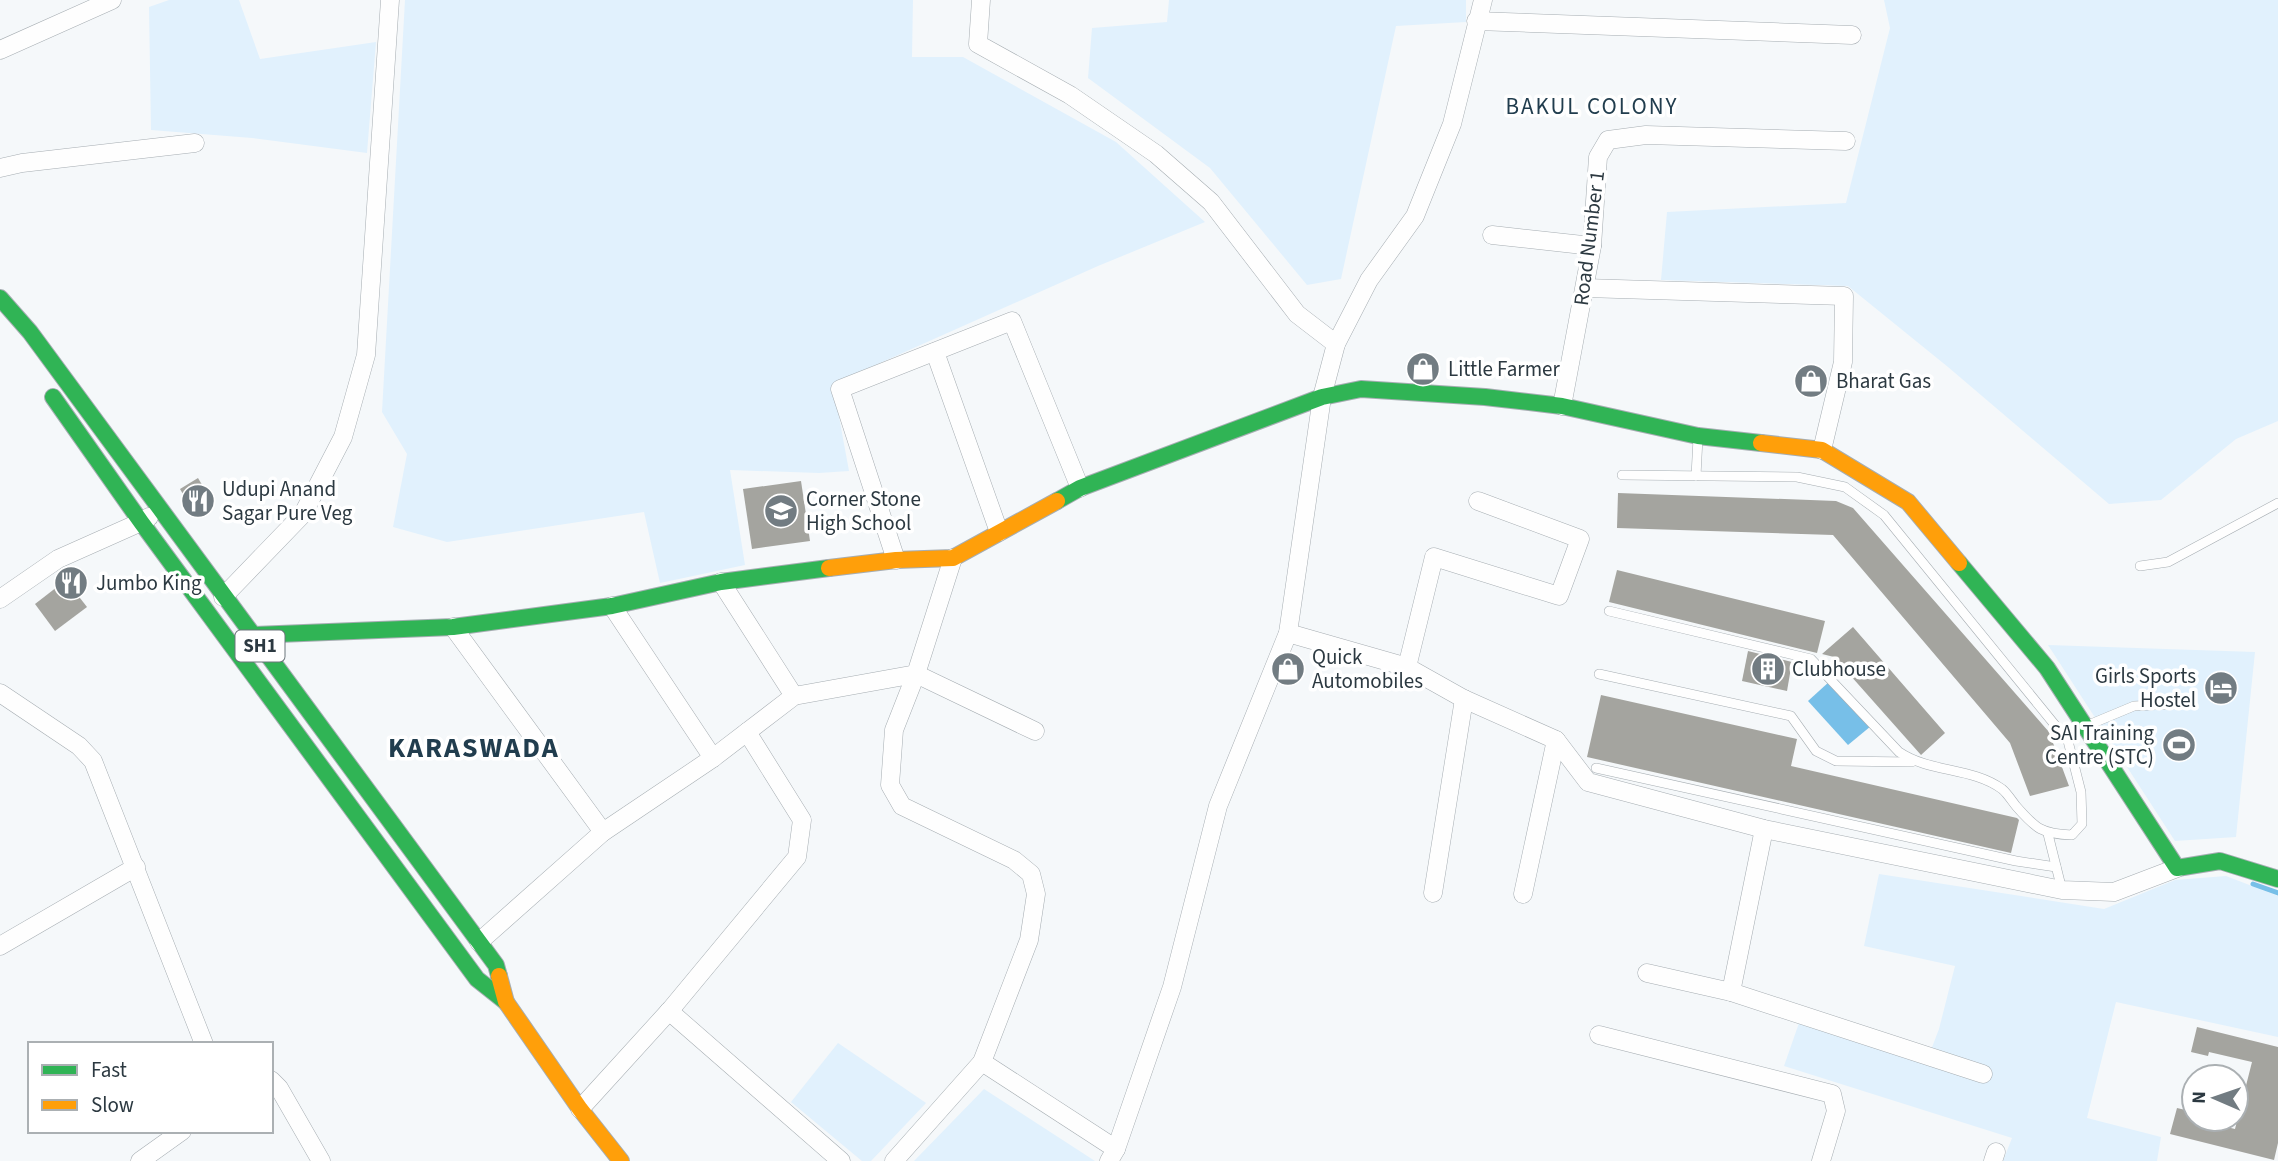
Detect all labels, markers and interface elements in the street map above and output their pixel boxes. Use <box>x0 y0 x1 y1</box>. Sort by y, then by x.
district label: BAKUL COLONY <box>1505 90 1679 123</box>
street label: Road Number 1 <box>1566 169 1612 307</box>
shop icon: Little Farmer <box>1404 350 1442 388</box>
place label: Little Farmer <box>1448 354 1560 384</box>
shop icon: Bharat Gas <box>1792 362 1830 400</box>
place label: Bharat Gas <box>1836 366 1931 396</box>
place label: Udupi Anand Sagar Pure Veg <box>222 474 353 528</box>
restaurant icon: Udupi Anand Sagar Pure Veg <box>179 482 217 520</box>
place label: Corner Stone High School <box>806 484 921 538</box>
school or university icon: Corner Stone High School <box>762 492 800 530</box>
restaurant icon: Jumbo King <box>52 564 90 602</box>
place label: Jumbo King <box>96 568 202 598</box>
road number: SH1 <box>236 631 284 662</box>
place label: Quick Automobiles <box>1312 642 1423 696</box>
shop icon: Quick Automobiles <box>1269 650 1307 688</box>
building icon: Clubhouse <box>1749 650 1787 688</box>
place label: Clubhouse <box>1792 654 1886 684</box>
place label: Girls Sports Hostel <box>2095 661 2196 715</box>
hotel icon: Girls Sports Hostel <box>2202 669 2240 707</box>
place label: SAI Training Centre (STC) <box>2045 718 2154 772</box>
sports icon: SAI Training Centre (STC) <box>2160 726 2198 764</box>
district label: KARASWADA <box>388 728 560 768</box>
legend <box>28 1042 273 1133</box>
text: Fast <box>91 1055 127 1085</box>
north arrow <box>2180 1063 2250 1133</box>
text: Slow <box>91 1090 134 1120</box>
text: N <box>2186 1091 2213 1104</box>

